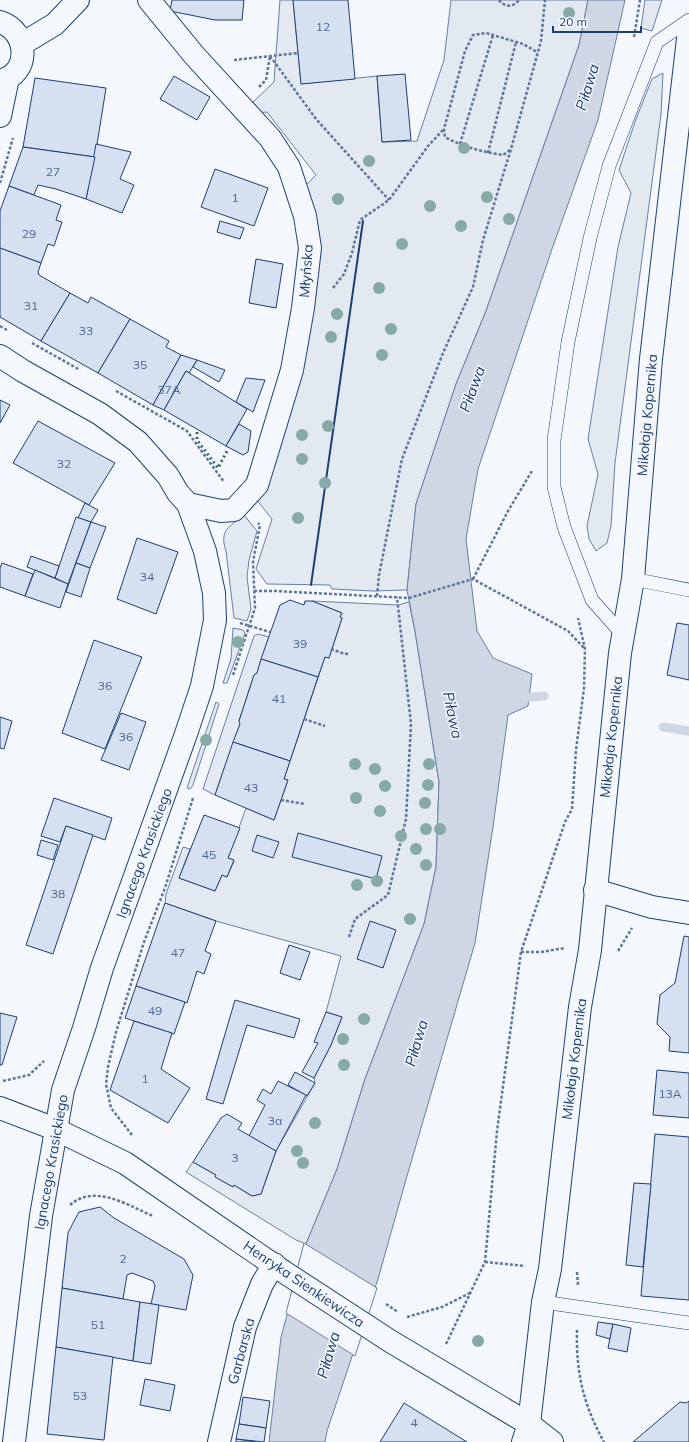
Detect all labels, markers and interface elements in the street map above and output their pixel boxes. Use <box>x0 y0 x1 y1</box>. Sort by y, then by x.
scale bar <box>553 8 641 34</box>
text: 20 m <box>559 14 587 29</box>
house number: 12 <box>316 19 330 34</box>
water label: Piława <box>571 61 603 113</box>
house number: 27 <box>46 164 60 179</box>
house number: 1 <box>231 190 239 205</box>
house number: 29 <box>22 226 36 241</box>
street label: Młyńska <box>295 244 317 298</box>
house number: 31 <box>24 298 38 313</box>
house number: 33 <box>79 323 93 338</box>
street label: Mikołaja Kopernika <box>633 353 661 477</box>
house number: 35 <box>133 357 147 372</box>
water label: Piława <box>455 363 489 415</box>
house number: 37A <box>157 382 181 397</box>
house number: 32 <box>57 456 71 471</box>
house number: 34 <box>140 569 154 584</box>
house number: 39 <box>293 636 307 651</box>
street label: Mikołaja Kopernika <box>596 675 626 799</box>
house number: 36 <box>98 678 112 693</box>
water label: Piława <box>439 690 467 740</box>
house number: 41 <box>272 691 286 706</box>
house number: 36 <box>119 729 133 744</box>
house number: 43 <box>244 780 258 795</box>
street label: Ignacego Krasickiego <box>112 785 176 921</box>
house number: 45 <box>202 847 216 862</box>
house number: 38 <box>51 886 65 901</box>
house number: 47 <box>171 945 185 960</box>
street label: Mikołaja Kopernika <box>558 997 590 1121</box>
house number: 49 <box>148 1003 162 1018</box>
water label: Piława <box>400 1017 432 1069</box>
house number: 1 <box>141 1071 149 1086</box>
house number: 13A <box>658 1086 682 1101</box>
street label: Ignacego Krasickiego <box>30 1093 72 1231</box>
house number: 3a <box>268 1113 282 1128</box>
house number: 3 <box>231 1150 239 1165</box>
street label: Henryka Sienkiewicza <box>240 1237 368 1331</box>
house number: 2 <box>119 1251 127 1266</box>
street label: Garbarska <box>224 1316 258 1386</box>
house number: 51 <box>91 1317 105 1332</box>
water label: Piława <box>312 1329 344 1381</box>
house number: 53 <box>73 1388 87 1403</box>
house number: 4 <box>410 1415 418 1430</box>

